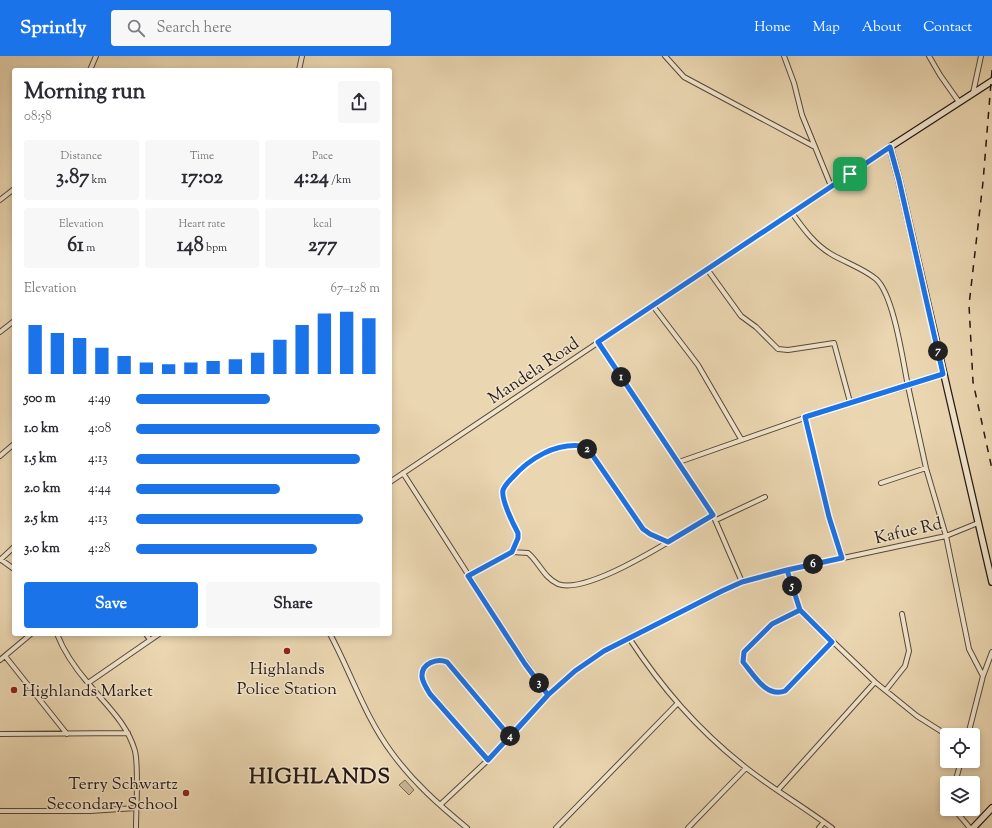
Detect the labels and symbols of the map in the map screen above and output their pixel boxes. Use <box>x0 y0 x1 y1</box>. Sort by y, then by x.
pin <box>833 157 867 191</box>
street label: Mandela Road <box>484 332 585 411</box>
pin: 7 <box>928 341 948 361</box>
pin: 1 <box>611 367 631 387</box>
pin: 2 <box>577 439 597 459</box>
street label: Kafue Rd <box>872 512 945 551</box>
pin: 6 <box>803 554 823 574</box>
pin: 5 <box>782 576 802 596</box>
marker: Highlands Police Station <box>282 646 292 656</box>
place label: Highlands Police Station <box>237 658 337 702</box>
pin: 3 <box>529 673 549 693</box>
place label: Highlands Market <box>22 680 153 704</box>
marker: Highlands Market <box>9 685 19 695</box>
pin: 4 <box>500 726 520 746</box>
district label: HIGHLANDS <box>249 763 391 793</box>
place label: Terry Schwartz Secondary School <box>47 773 178 817</box>
marker: Terry Schwartz Secondary School <box>181 788 191 798</box>

